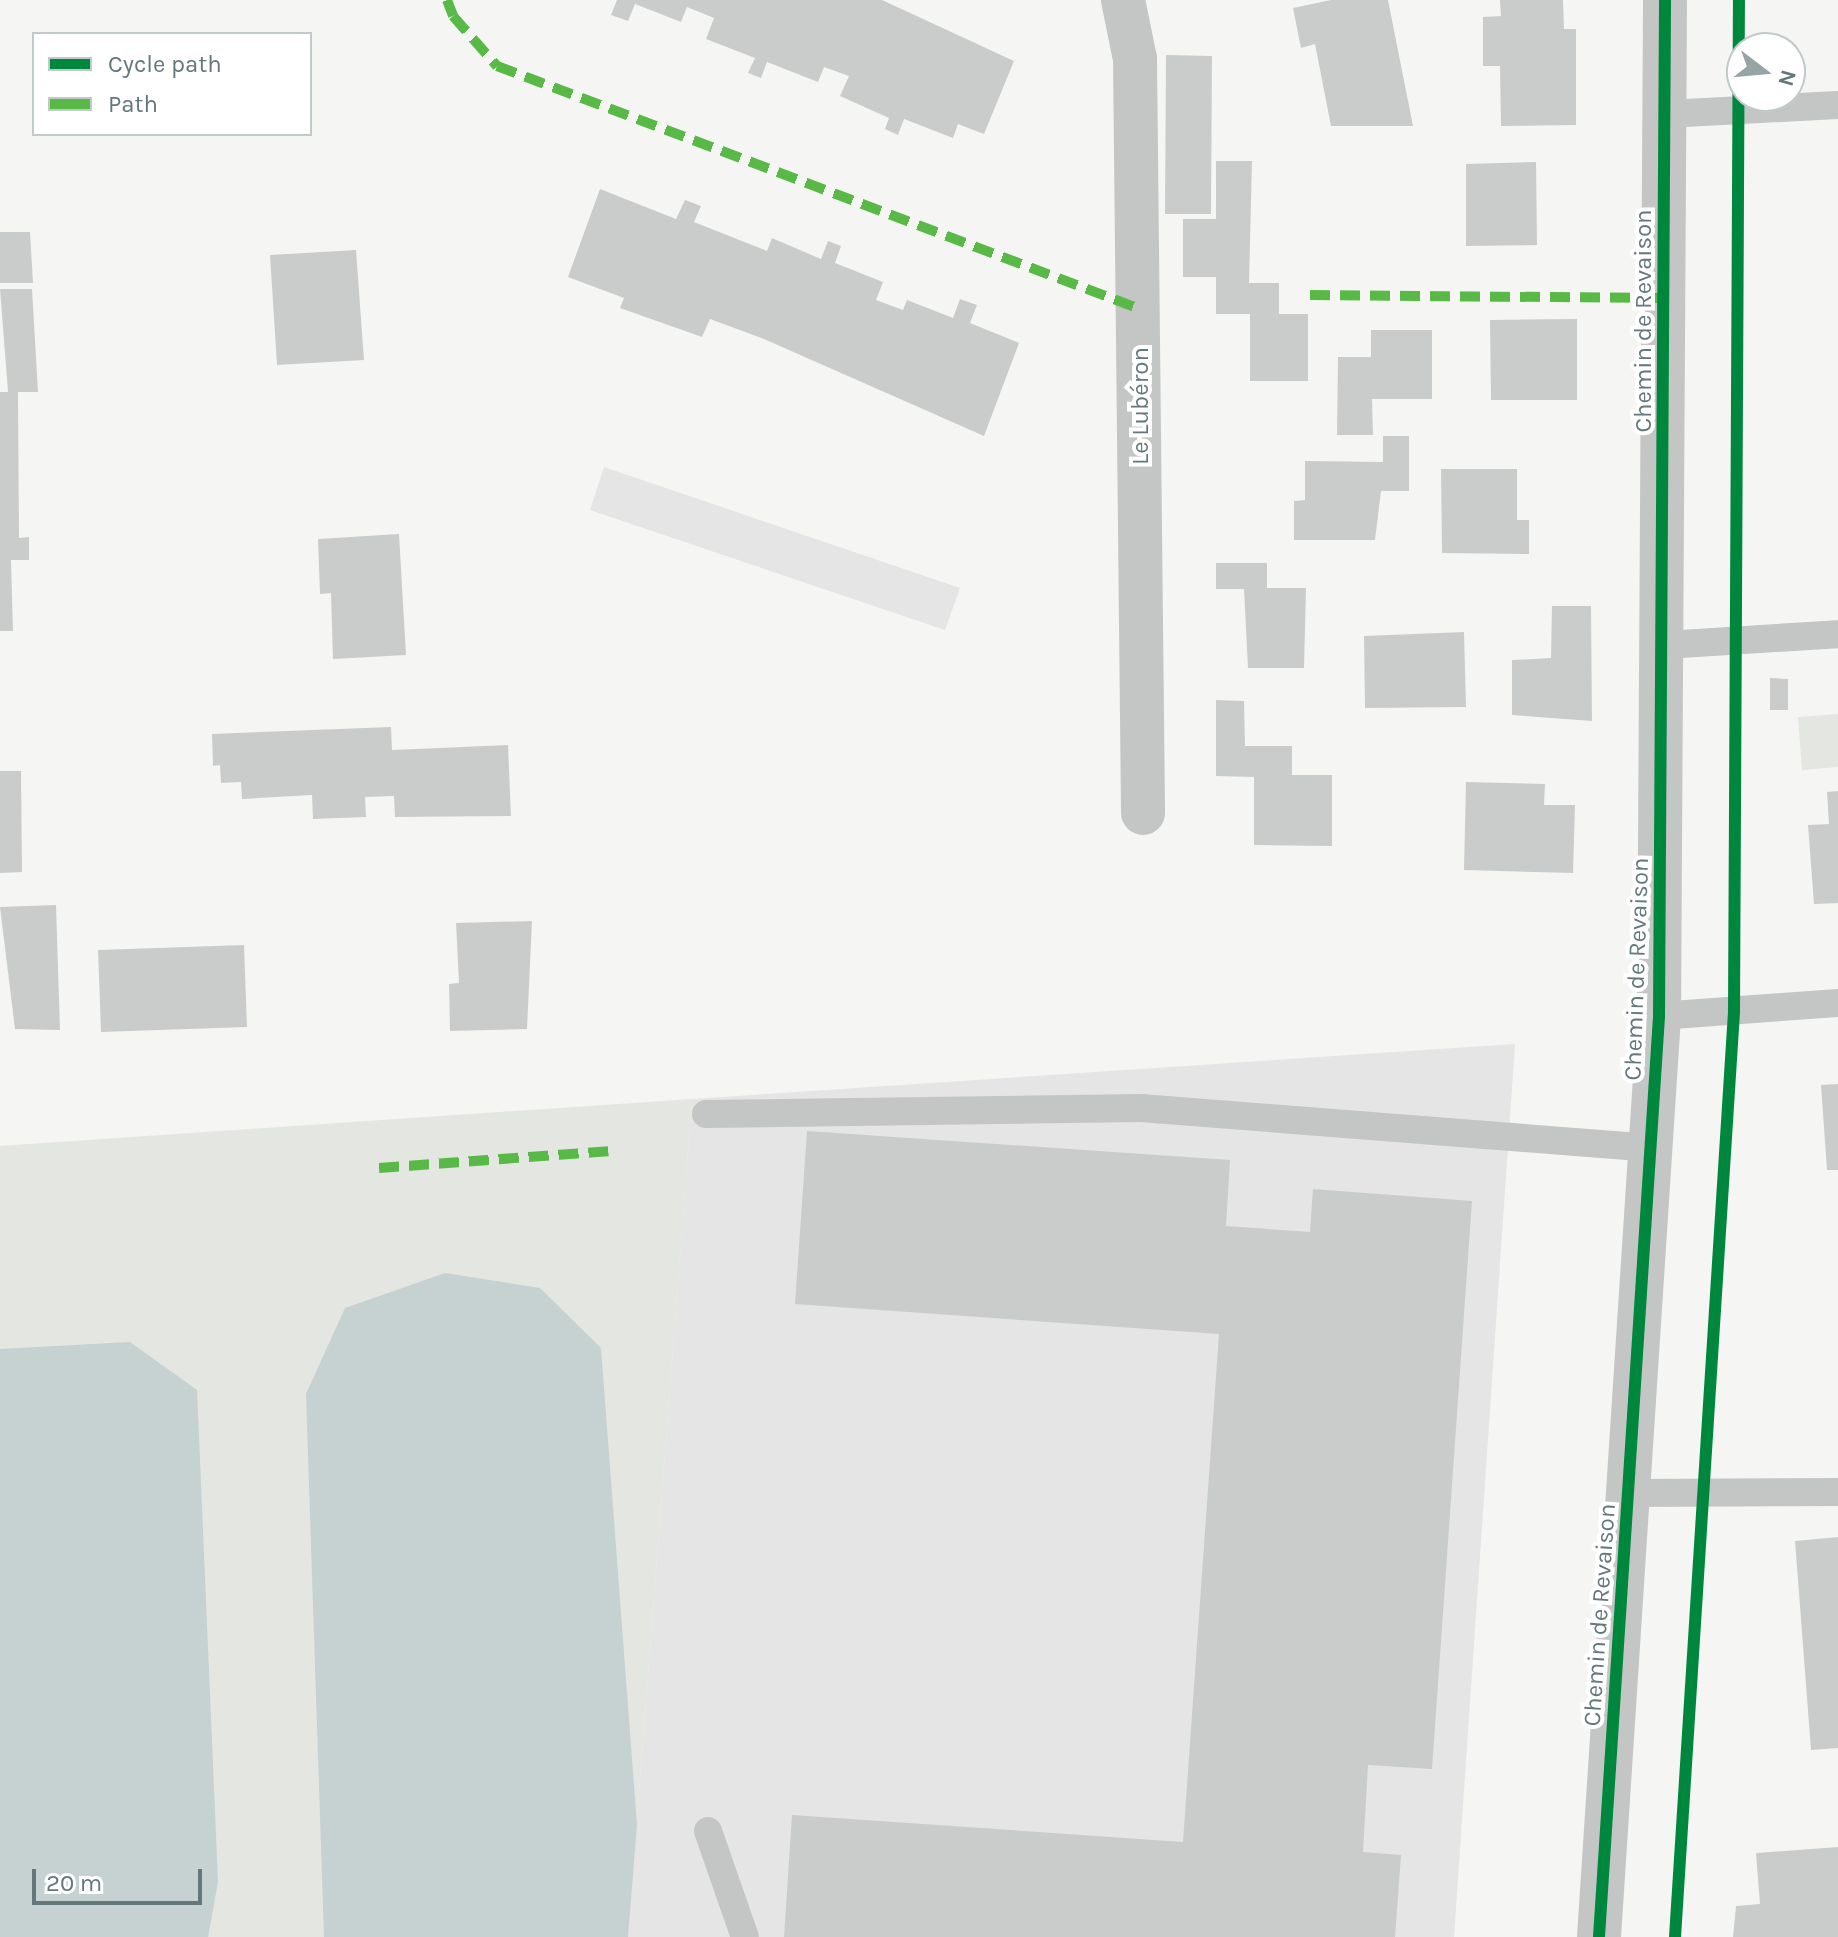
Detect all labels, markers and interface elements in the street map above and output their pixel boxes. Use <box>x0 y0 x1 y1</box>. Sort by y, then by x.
legend <box>32 32 312 136</box>
north arrow <box>1726 32 1806 112</box>
text: Cycle path <box>108 50 222 78</box>
text: N <box>1772 67 1802 89</box>
text: Path <box>108 90 158 118</box>
street label: Chemin de Revaison <box>1630 209 1658 433</box>
street label: Le Lubéron <box>1127 347 1155 465</box>
street label: Chemin de Revaison <box>1619 857 1655 1081</box>
street label: Chemin de Revaison <box>1578 1503 1622 1727</box>
scale bar <box>36 1853 206 1903</box>
text: 20 m <box>46 1869 102 1897</box>

